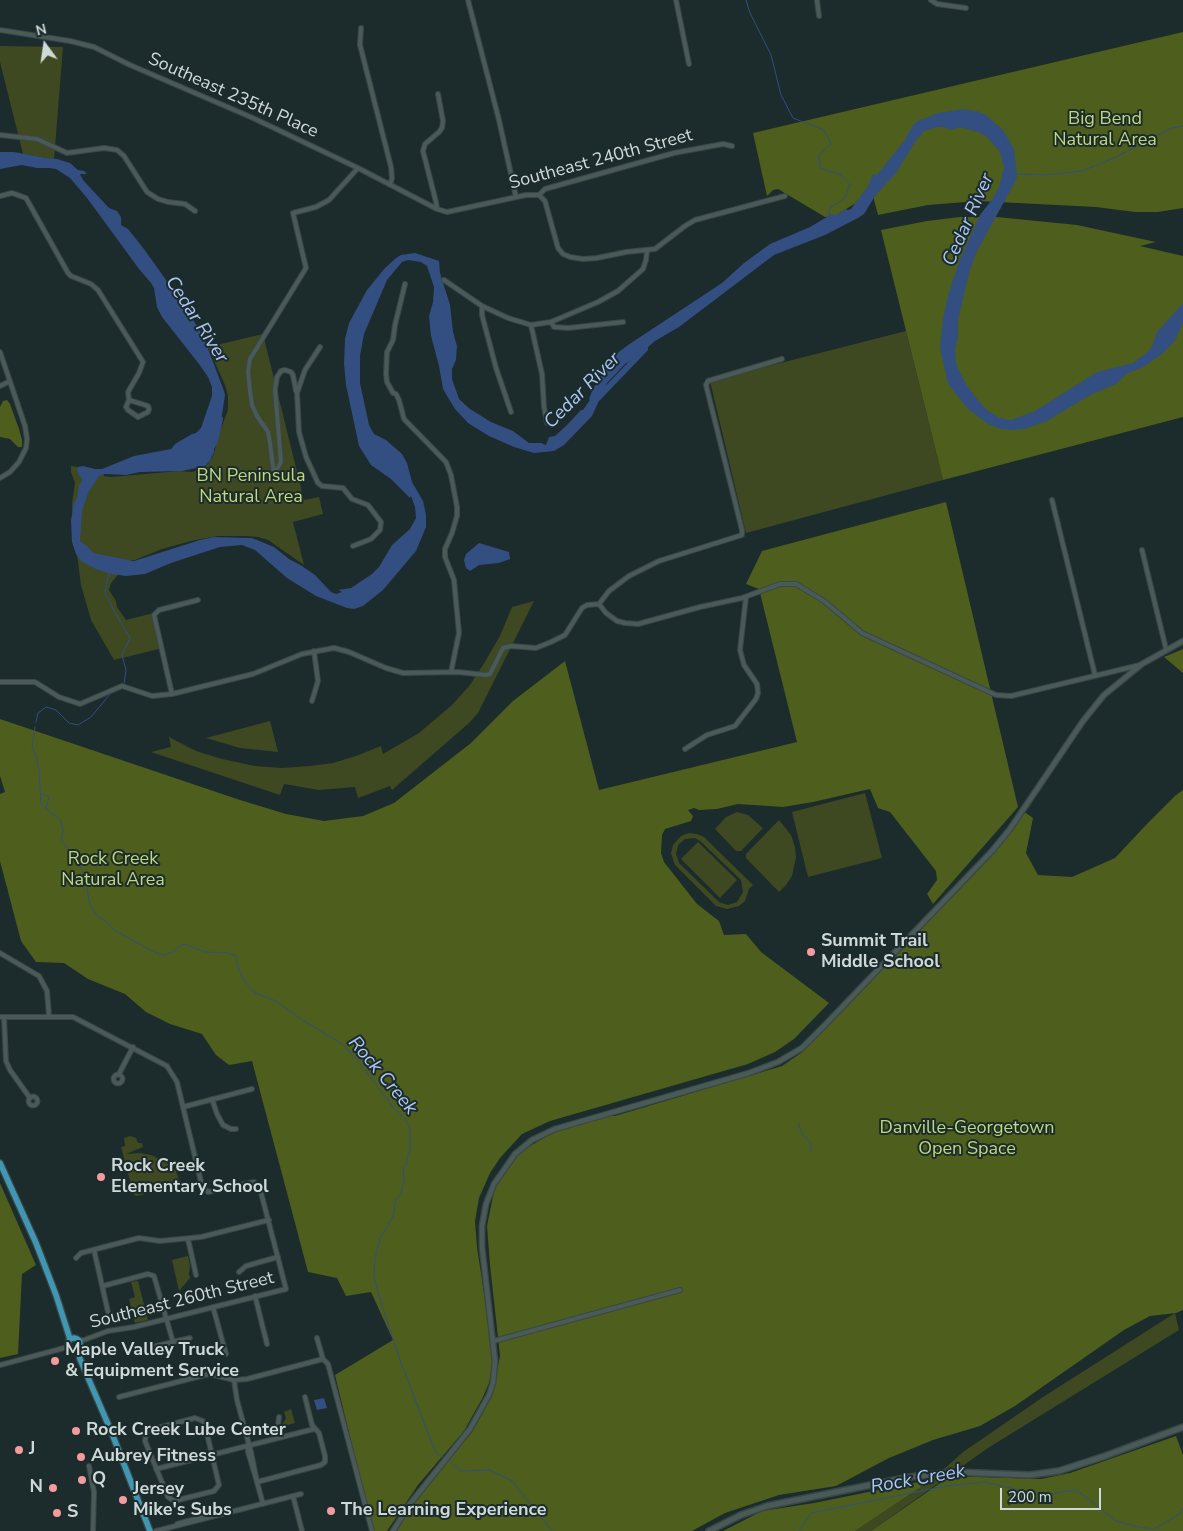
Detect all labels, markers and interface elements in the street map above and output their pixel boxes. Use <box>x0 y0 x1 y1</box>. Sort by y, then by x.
text: N <box>34 19 49 40</box>
north arrow <box>20 20 70 70</box>
street label: Southeast 235th Place <box>145 49 321 143</box>
park label: Big Bend Natural Area <box>1053 109 1157 152</box>
street label: Southeast 240th Street <box>507 125 695 195</box>
water label: Cedar River <box>939 170 999 270</box>
water label: Cedar River <box>160 272 232 368</box>
water label: Cedar River <box>540 348 626 434</box>
park label: BN Peninsula Natural Area <box>197 466 305 508</box>
park label: Rock Creek Natural Area <box>61 849 165 892</box>
place label: Summit Trail Middle School <box>821 931 940 974</box>
marker: Summit Trail Middle School <box>805 946 817 958</box>
water label: Rock Creek <box>343 1032 421 1120</box>
park label: Danville-Georgetown Open Space <box>879 1118 1055 1160</box>
place label: Rock Creek Elementary School <box>111 1156 269 1198</box>
marker: Rock Creek Elementary School <box>95 1171 107 1183</box>
street label: Southeast 260th Street <box>88 1268 276 1334</box>
place label: Maple Valley Truck & Equipment Service <box>65 1340 239 1382</box>
marker: Maple Valley Truck & Equipment Service <box>49 1355 61 1367</box>
place label: Rock Creek Lube Center <box>86 1420 286 1442</box>
marker: Rock Creek Lube Center <box>70 1425 82 1437</box>
place label: J <box>29 1439 35 1461</box>
marker: J <box>13 1444 25 1456</box>
place label: Aubrey Fitness <box>91 1446 216 1468</box>
marker: Aubrey Fitness <box>75 1451 87 1463</box>
water label: Rock Creek <box>869 1460 967 1500</box>
place label: Q <box>92 1469 106 1491</box>
marker: Q <box>76 1474 88 1486</box>
place label: N <box>30 1477 43 1499</box>
scale bar <box>1003 1478 1104 1510</box>
place label: Jersey Mike's Subs <box>133 1479 232 1522</box>
marker: N <box>47 1482 59 1494</box>
text: 200 m <box>1008 1487 1052 1507</box>
marker: Jersey Mike's Subs <box>117 1494 129 1506</box>
place label: The Learning Experience <box>341 1500 547 1522</box>
place label: S <box>67 1502 78 1524</box>
marker: The Learning Experience <box>325 1505 337 1517</box>
marker: S <box>51 1507 63 1519</box>

